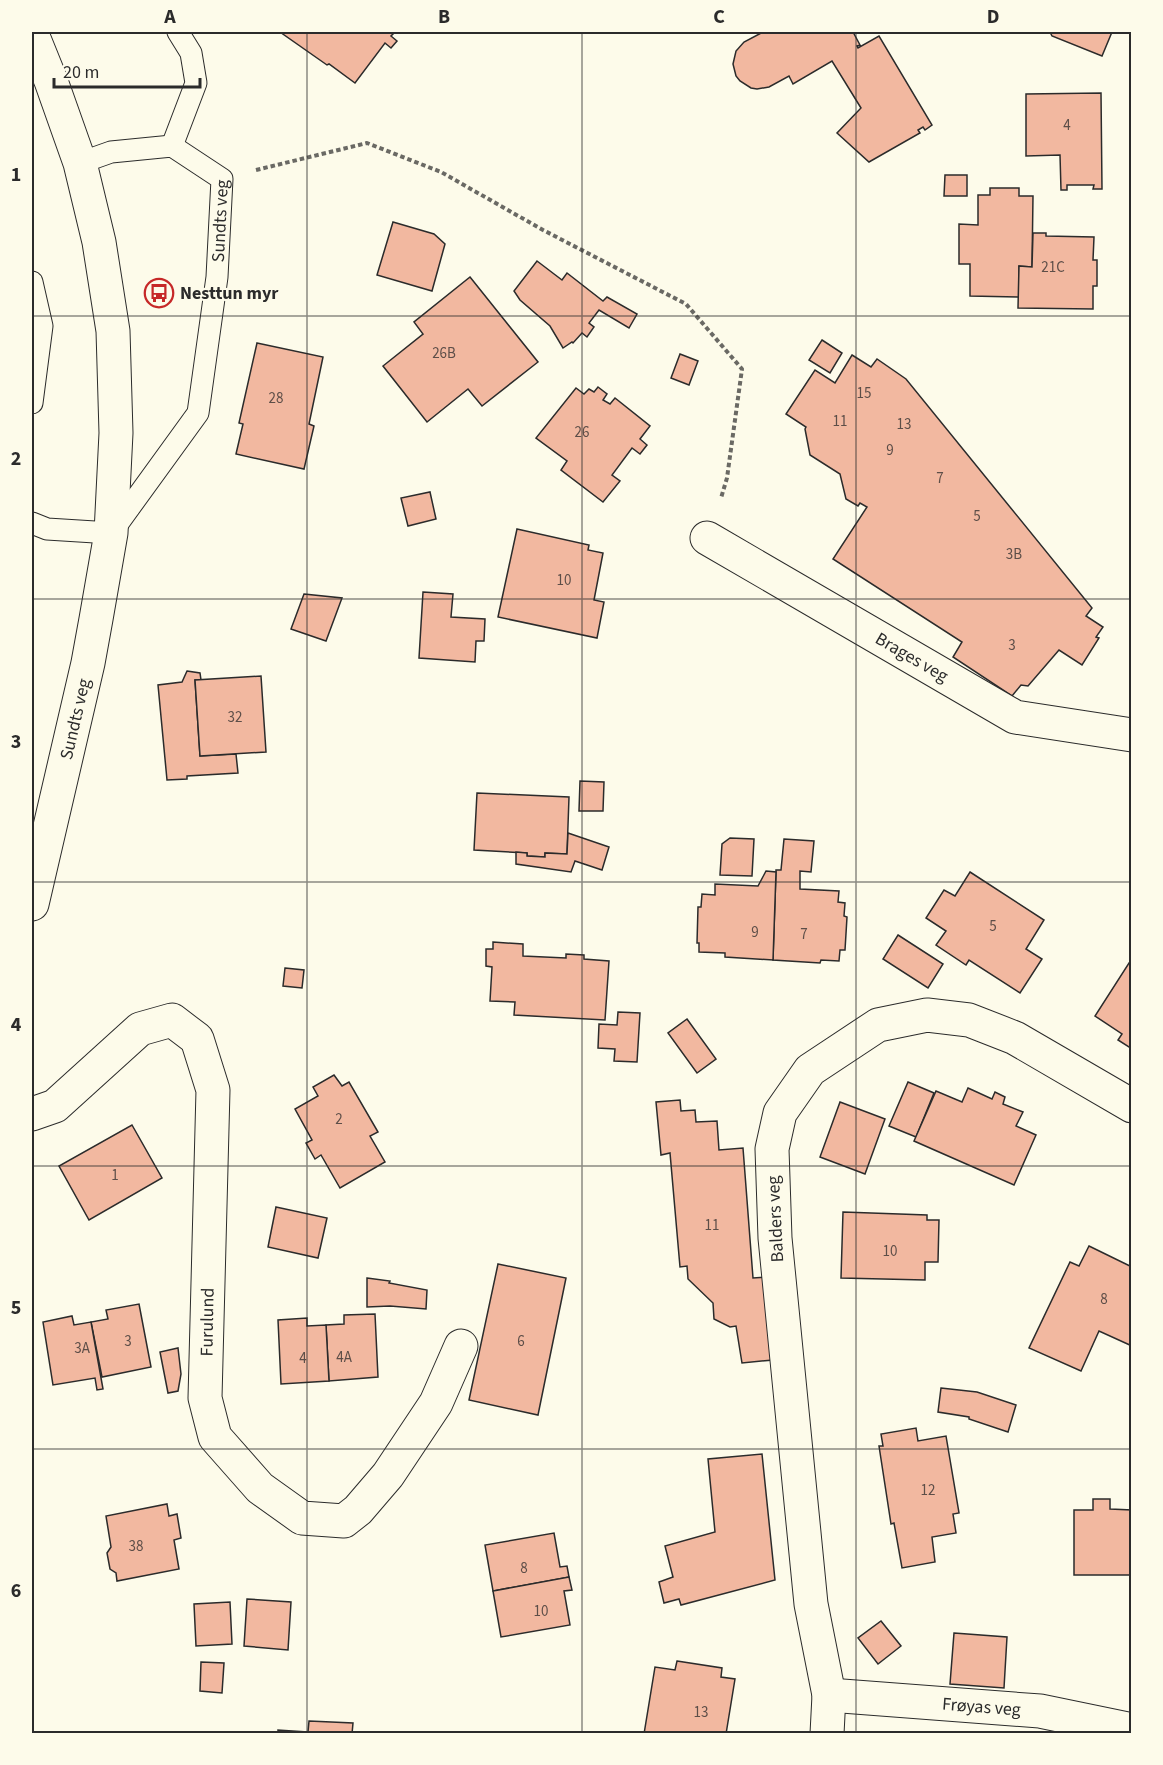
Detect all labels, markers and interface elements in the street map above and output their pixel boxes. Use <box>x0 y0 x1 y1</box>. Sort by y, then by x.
text: A <box>163 3 176 31</box>
text: B <box>438 3 450 31</box>
text: C <box>713 3 725 31</box>
text: D <box>987 3 999 31</box>
scale bar <box>54 51 200 89</box>
text: 20 m <box>63 60 99 85</box>
house number: 4 <box>1063 115 1071 136</box>
text: 1 <box>11 161 21 189</box>
street label: Sundts veg <box>206 179 235 263</box>
house number: 21C <box>1041 257 1065 278</box>
bus stop icon: Nesttun myr <box>143 277 175 309</box>
place label: Nesttun myr <box>180 281 279 306</box>
house number: 26B <box>432 343 456 364</box>
house number: 15 <box>857 383 871 404</box>
house number: 28 <box>269 388 283 409</box>
house number: 11 <box>833 411 847 432</box>
house number: 13 <box>897 414 911 435</box>
house number: 26 <box>575 422 589 443</box>
house number: 9 <box>886 440 894 461</box>
text: 2 <box>11 445 21 473</box>
house number: 7 <box>936 468 944 489</box>
house number: 5 <box>973 506 981 527</box>
house number: 3B <box>1006 544 1022 565</box>
house number: 10 <box>557 570 571 591</box>
street label: Brages veg <box>871 626 953 689</box>
house number: 3 <box>1008 635 1016 656</box>
street label: Sundts veg <box>54 676 97 762</box>
house number: 32 <box>228 707 242 728</box>
text: 3 <box>11 728 21 756</box>
house number: 5 <box>989 916 997 937</box>
house number: 9 <box>751 922 759 943</box>
house number: 7 <box>800 924 808 945</box>
text: 4 <box>11 1011 22 1039</box>
house number: 2 <box>335 1109 343 1130</box>
house number: 1 <box>111 1165 119 1186</box>
street label: Balders veg <box>761 1175 790 1263</box>
house number: 11 <box>705 1215 719 1236</box>
house number: 10 <box>883 1241 897 1262</box>
street label: Furulund <box>194 1287 221 1357</box>
house number: 8 <box>1100 1289 1108 1310</box>
text: 5 <box>11 1294 21 1322</box>
house number: 3 <box>124 1331 132 1352</box>
house number: 6 <box>517 1331 525 1352</box>
house number: 3A <box>74 1338 91 1359</box>
house number: 4A <box>336 1347 353 1368</box>
house number: 4 <box>299 1348 307 1369</box>
house number: 12 <box>921 1480 935 1501</box>
house number: 38 <box>129 1536 143 1557</box>
house number: 8 <box>520 1558 528 1579</box>
text: 6 <box>11 1577 21 1605</box>
house number: 10 <box>534 1601 548 1622</box>
street label: Frøyas veg <box>941 1692 1022 1723</box>
house number: 13 <box>694 1702 708 1723</box>

